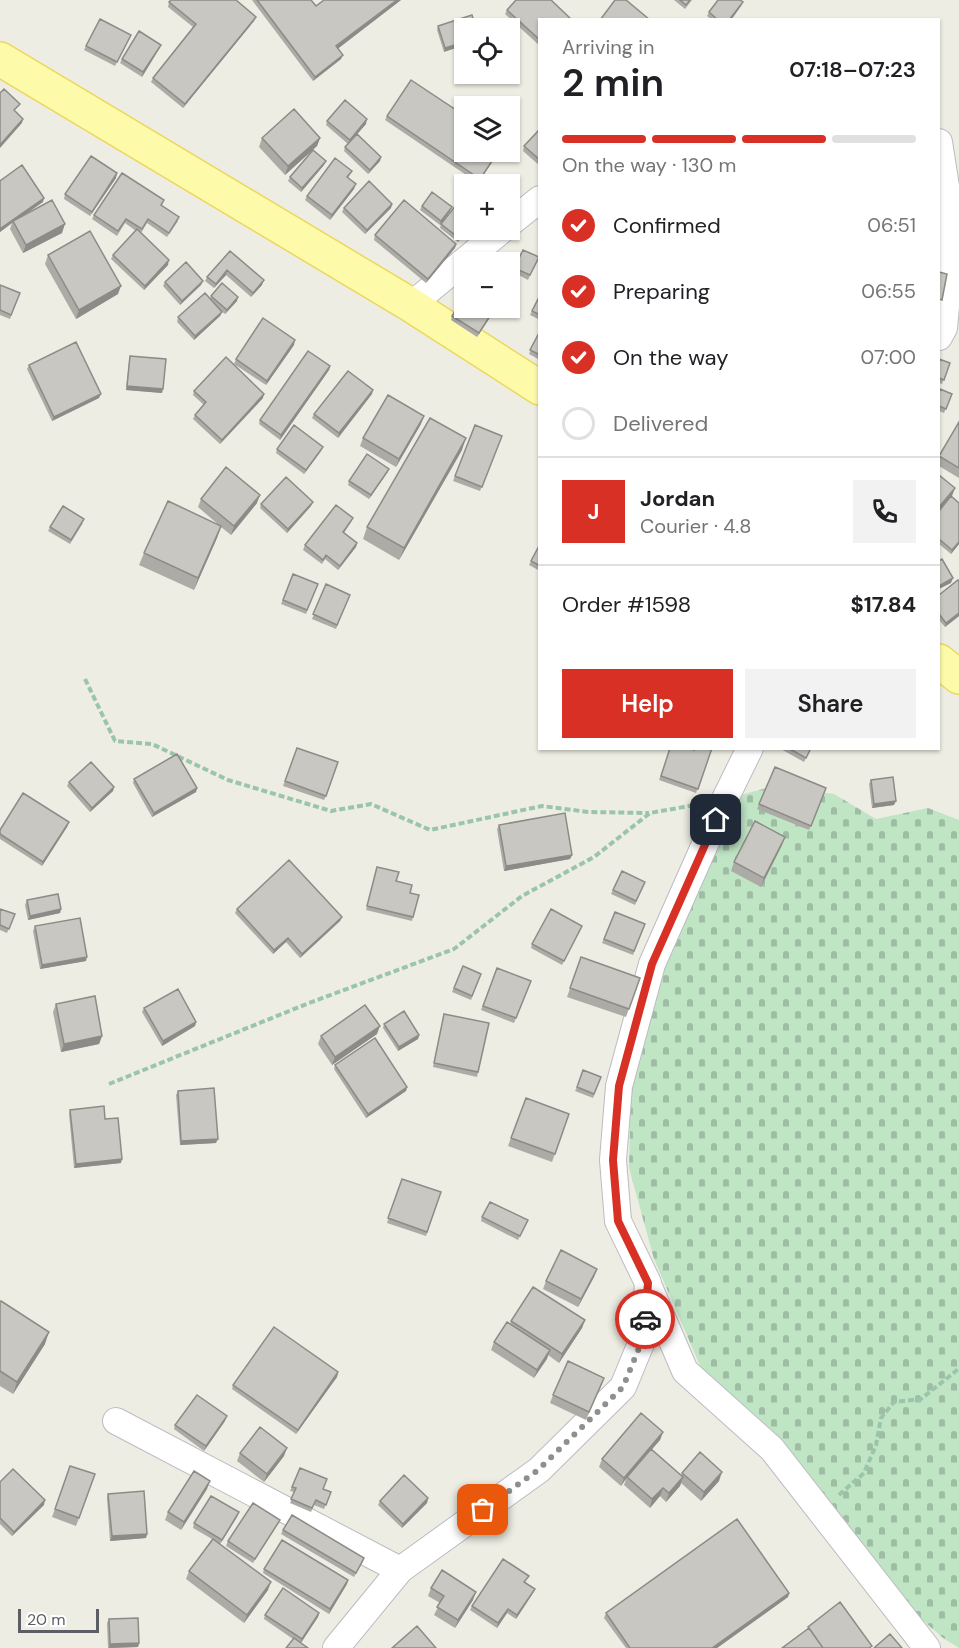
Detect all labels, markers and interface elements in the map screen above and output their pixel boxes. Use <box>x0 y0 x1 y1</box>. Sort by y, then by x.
map controls <box>454 18 520 318</box>
button: locate <box>454 18 520 84</box>
text: Arriving in <box>562 34 654 60</box>
text: 07:18–07:23 <box>789 55 916 84</box>
text: 2 min <box>562 57 664 108</box>
button: layers <box>454 96 520 162</box>
text: On the way · 130 m <box>562 152 736 178</box>
button: + <box>454 174 520 240</box>
icon: check <box>562 209 595 242</box>
text: Confirmed <box>613 211 721 240</box>
text: 06:51 <box>867 212 916 238</box>
button: − <box>454 252 520 318</box>
icon: check <box>562 275 595 308</box>
text: Preparing <box>613 277 710 306</box>
text: 06:55 <box>861 278 916 304</box>
icon: check <box>562 341 595 374</box>
text: On the way <box>613 343 728 372</box>
text: 07:00 <box>861 344 916 370</box>
text: Delivered <box>613 409 708 438</box>
button: phone <box>853 480 916 543</box>
text: Jordan <box>640 484 715 513</box>
text: J <box>588 497 599 526</box>
text: Courier · 4.8 <box>640 513 751 539</box>
text: Order #1598 <box>562 590 691 619</box>
text: $17.84 <box>850 590 916 619</box>
button: Help <box>562 669 733 738</box>
button: Share <box>745 669 916 738</box>
pin <box>690 794 741 845</box>
icon: home <box>699 803 732 836</box>
courier <box>615 1289 675 1349</box>
icon: car <box>629 1303 662 1336</box>
pin <box>457 1484 508 1535</box>
icon: bag <box>466 1493 499 1526</box>
scale bar <box>18 1606 99 1634</box>
text: 20 m <box>27 1609 66 1630</box>

